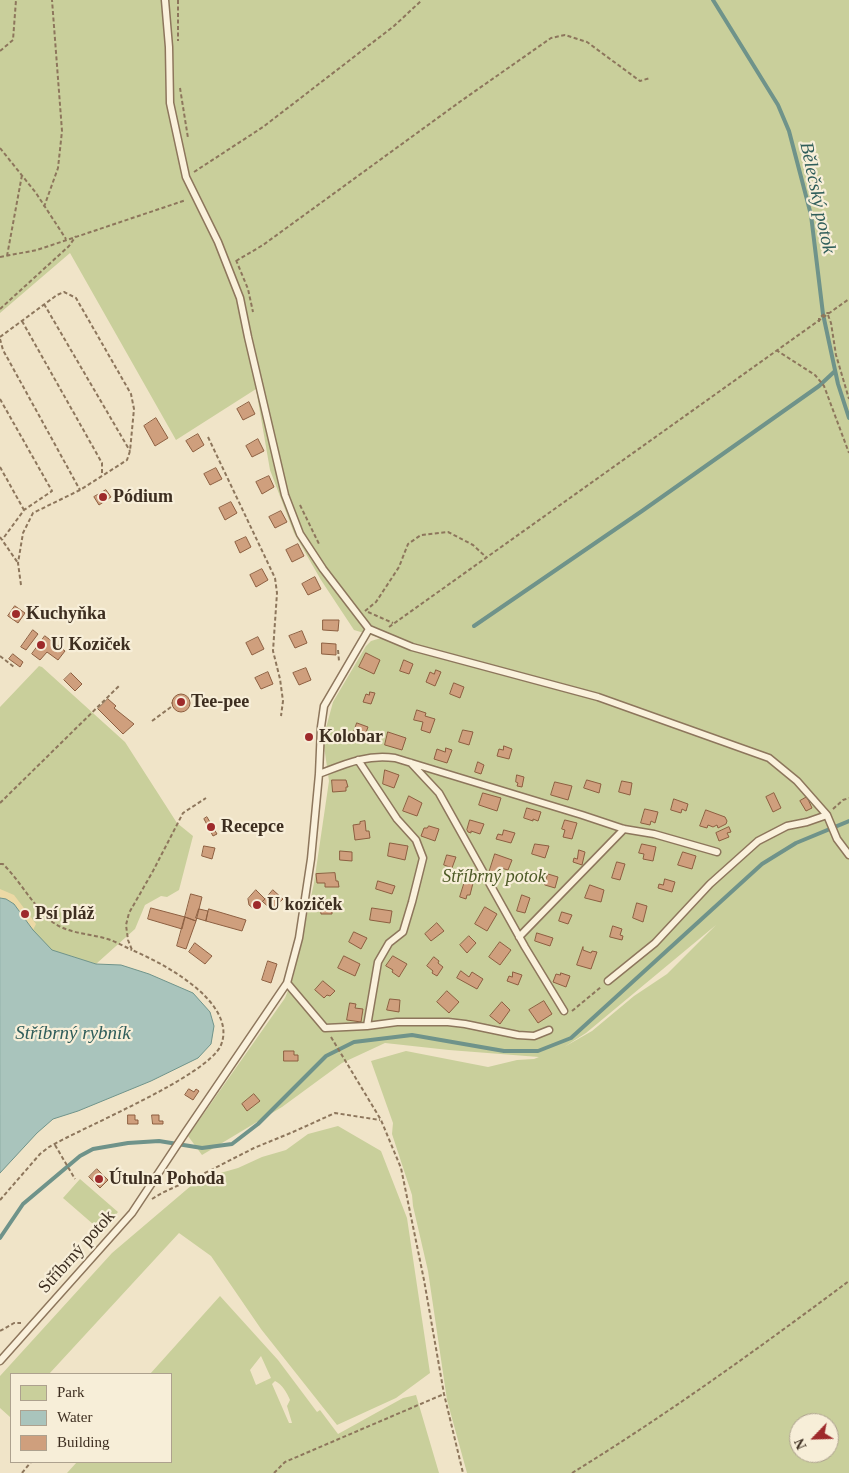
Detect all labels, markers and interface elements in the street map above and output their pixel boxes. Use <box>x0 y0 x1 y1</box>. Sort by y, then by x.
water label: Bělečský potok <box>794 140 840 256</box>
place label: Pódium <box>113 486 173 508</box>
marker: Pódium <box>97 491 109 503</box>
place label: Kuchyňka <box>26 603 106 625</box>
marker: Kuchyňka <box>10 608 22 620</box>
place label: U Koziček <box>51 634 130 656</box>
marker: U Koziček <box>35 639 47 651</box>
place label: Tee-pee <box>191 691 249 713</box>
marker: Tee-pee <box>175 696 187 708</box>
place label: Kolobar <box>319 726 383 748</box>
marker: Kolobar <box>303 731 315 743</box>
place label: Recepce <box>221 816 284 838</box>
marker: Recepce <box>205 821 217 833</box>
park label: Stříbrný potok <box>442 866 546 888</box>
place label: U koziček <box>267 894 342 916</box>
marker: U koziček <box>251 899 263 911</box>
place label: Psí pláž <box>35 903 95 925</box>
marker: Psí pláž <box>19 908 31 920</box>
water label: Stříbrný rybník <box>15 1023 131 1045</box>
place label: Útulna Pohoda <box>109 1168 225 1190</box>
marker: Útulna Pohoda <box>93 1173 105 1185</box>
street label: Stříbrný potok <box>34 1206 120 1298</box>
legend <box>10 1373 172 1463</box>
text: Park <box>57 1384 85 1400</box>
text: Water <box>57 1409 92 1425</box>
north arrow <box>789 1413 839 1463</box>
text: Building <box>57 1434 110 1450</box>
text: N <box>792 1436 810 1452</box>

